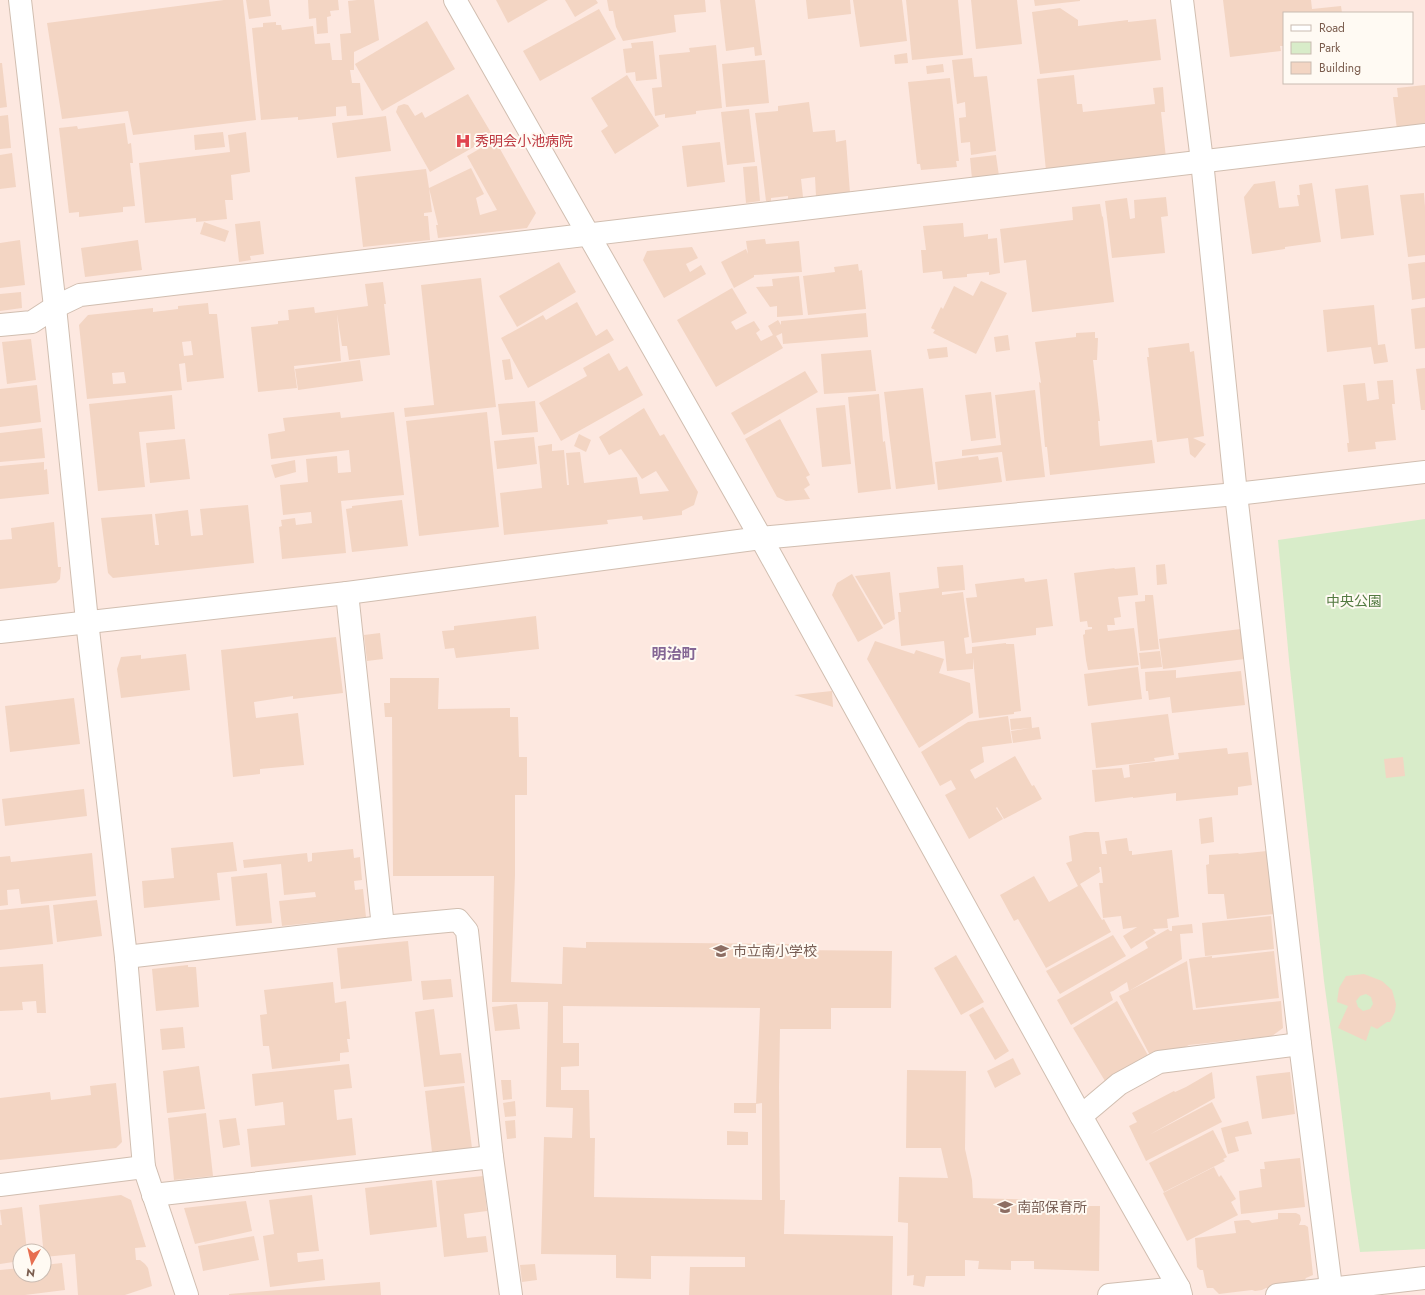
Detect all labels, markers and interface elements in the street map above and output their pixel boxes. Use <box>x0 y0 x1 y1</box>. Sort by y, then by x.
legend <box>1283 12 1413 84</box>
text: Road <box>1319 19 1345 37</box>
text: Park <box>1319 39 1341 57</box>
text: Building <box>1319 59 1361 77</box>
place label: 秀明会小池病院 <box>475 131 573 151</box>
hospital icon: 秀明会小池病院 <box>454 132 472 150</box>
park label: 中央公園 <box>1326 591 1382 611</box>
district label: 明治町 <box>651 643 697 665</box>
place label: 市立南小学校 <box>733 941 817 961</box>
school or university icon: 市立南小学校 <box>712 942 730 960</box>
place label: 南部保育所 <box>1017 1197 1087 1217</box>
school or university icon: 南部保育所 <box>996 1198 1014 1216</box>
north arrow <box>12 1243 52 1283</box>
text: N <box>25 1264 36 1281</box>

